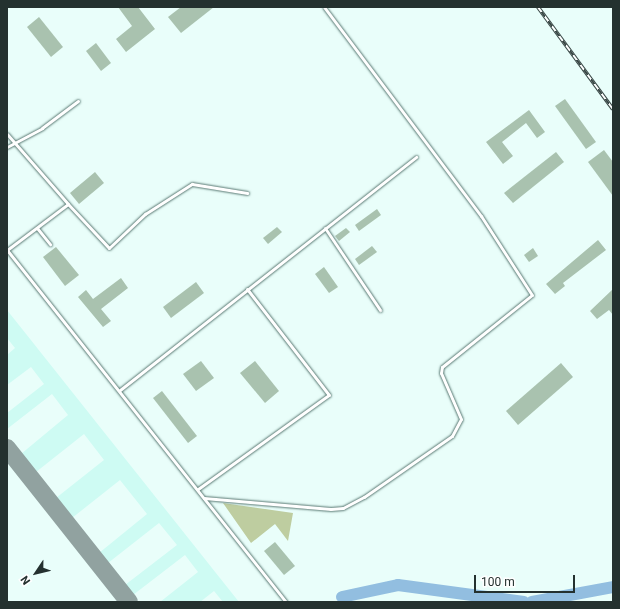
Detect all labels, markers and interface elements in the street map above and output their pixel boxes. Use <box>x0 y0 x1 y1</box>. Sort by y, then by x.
north arrow <box>16 553 56 593</box>
scale bar <box>476 567 577 593</box>
text: N <box>18 573 33 587</box>
text: 100 m <box>481 575 515 589</box>

